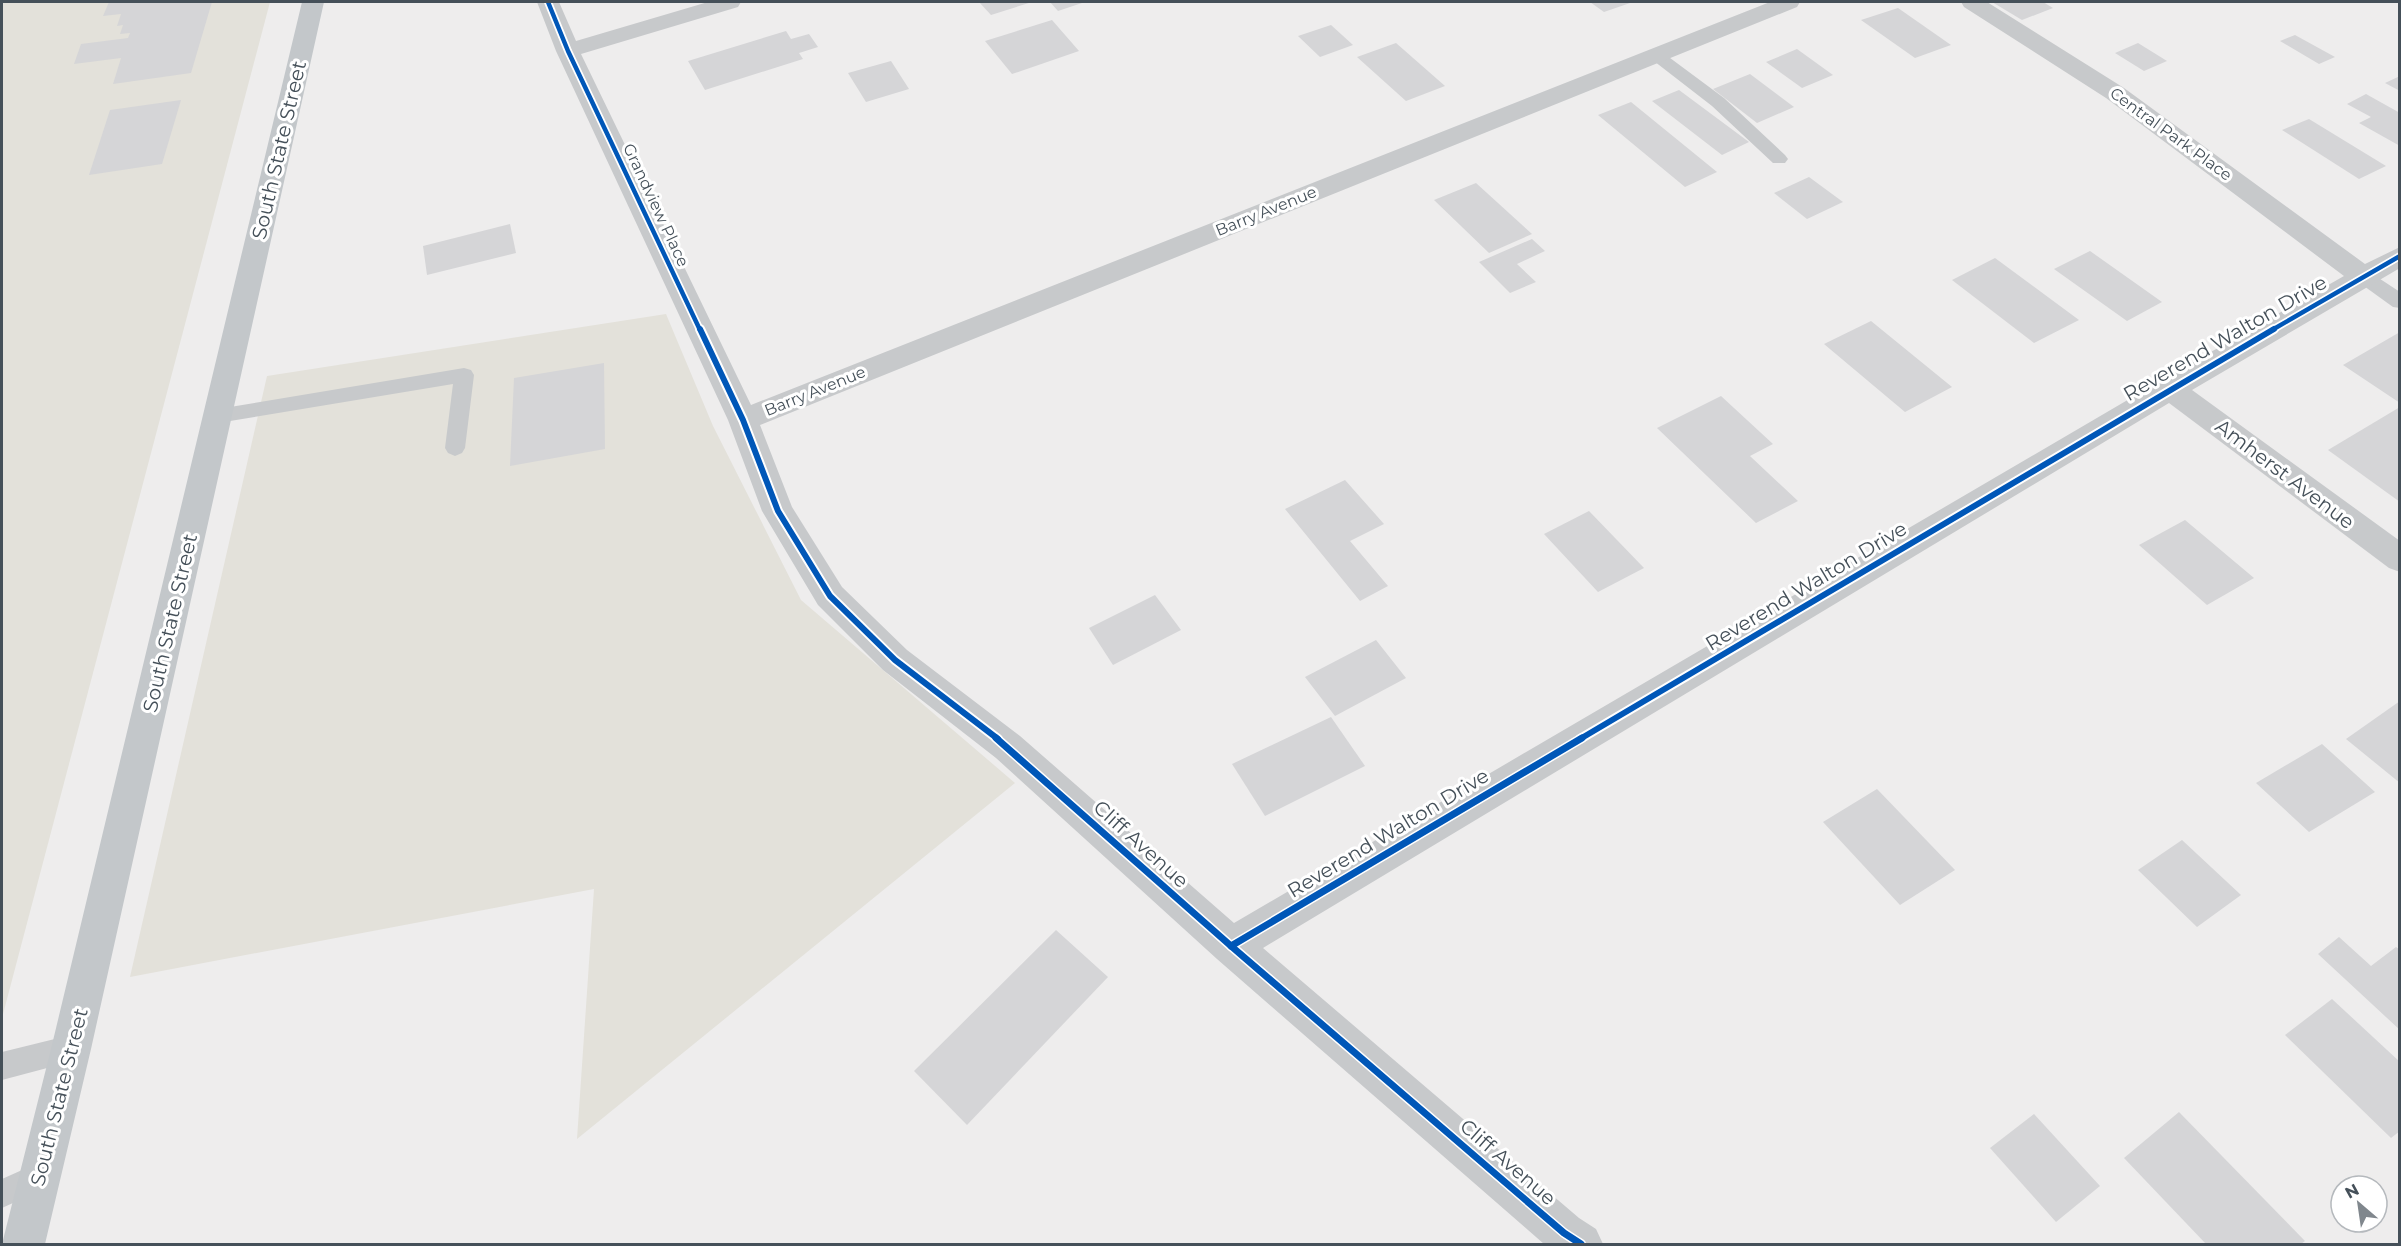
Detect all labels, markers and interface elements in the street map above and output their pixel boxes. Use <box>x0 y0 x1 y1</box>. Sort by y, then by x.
street label: South State Street <box>247 58 311 242</box>
street label: Central Park Place <box>2106 83 2236 185</box>
street label: Grandview Place <box>619 140 693 270</box>
street label: Barry Avenue <box>1213 182 1319 240</box>
street label: Reverend Walton Drive <box>2119 270 2331 406</box>
street label: Barry Avenue <box>762 362 868 420</box>
street label: Amherst Avenue <box>2211 414 2359 534</box>
street label: Reverend Walton Drive <box>1701 516 1911 656</box>
street label: South State Street <box>138 531 202 715</box>
street label: Reverend Walton Drive <box>1283 763 1493 903</box>
street label: Cliff Avenue <box>1089 795 1193 893</box>
street label: South State Street <box>25 1006 93 1188</box>
street label: Cliff Avenue <box>1455 1114 1561 1210</box>
north arrow <box>2329 1174 2389 1234</box>
text: N <box>2342 1180 2362 1203</box>

